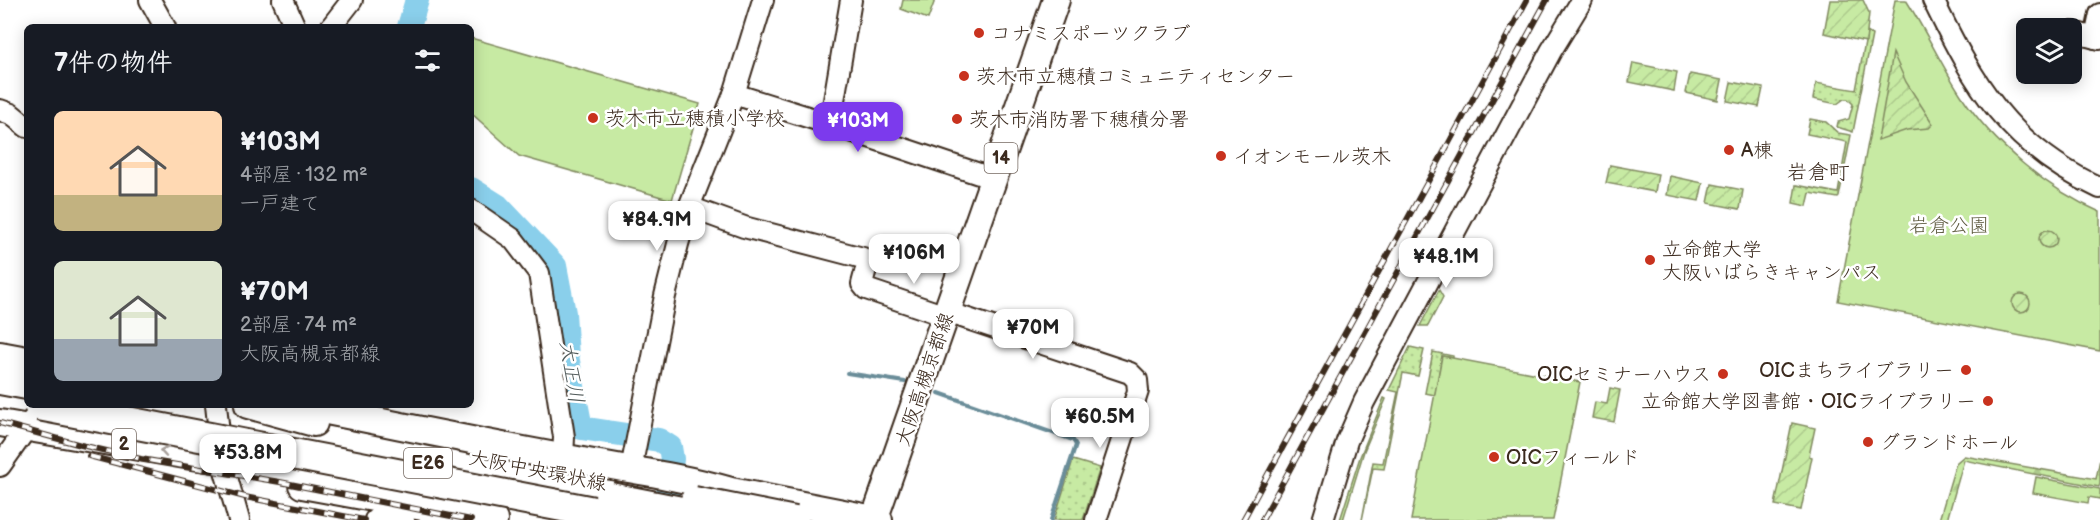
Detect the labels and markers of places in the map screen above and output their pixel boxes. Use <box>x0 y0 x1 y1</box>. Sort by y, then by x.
place label: コナミスポーツクラブ <box>991 22 1191 46</box>
marker: コナミスポーツクラブ <box>972 26 986 40</box>
place label: 茨木市立穂積コミュニティセンター <box>976 65 1295 89</box>
marker: 茨木市立穂積コミュニティセンター <box>957 69 971 83</box>
pin: ¥103M <box>816 102 900 153</box>
place label: 茨木市立穂積小学校 <box>605 107 785 131</box>
place label: 茨木市消防署下穂積分署 <box>969 108 1189 132</box>
marker: 茨木市立穂積小学校 <box>586 111 600 125</box>
marker: 茨木市消防署下穂積分署 <box>950 112 964 126</box>
place label: A棟 <box>1741 139 1773 163</box>
marker: A棟 <box>1722 143 1736 157</box>
place label: イオンモール茨木 <box>1233 145 1391 169</box>
marker: イオンモール茨木 <box>1214 149 1228 163</box>
pin: ¥84.9M <box>608 201 706 252</box>
pin: ¥106M <box>872 234 956 285</box>
pin: ¥48.1M <box>1397 238 1495 289</box>
place label: 立命館大学 大阪いばらきキャンパス <box>1662 238 1881 285</box>
marker: 立命館大学 大阪いばらきキャンパス <box>1643 253 1657 267</box>
pin: ¥70M <box>997 309 1069 360</box>
place label: OICまちライブラリー <box>1759 359 1954 383</box>
place label: OICセミナーハウス <box>1537 363 1711 387</box>
marker: OICまちライブラリー <box>1959 363 1973 377</box>
marker: OICセミナーハウス <box>1716 367 1730 381</box>
place label: 立命館大学図書館・OICライブラリー <box>1641 390 1976 414</box>
marker: 立命館大学図書館・OICライブラリー <box>1981 394 1995 408</box>
pin: ¥60.5M <box>1051 398 1149 449</box>
place label: グランドホール <box>1880 431 2019 455</box>
pin: ¥53.8M <box>199 434 297 485</box>
marker: グランドホール <box>1861 435 1875 449</box>
place label: OICフィールド <box>1506 446 1640 470</box>
marker: OICフィールド <box>1487 450 1501 464</box>

